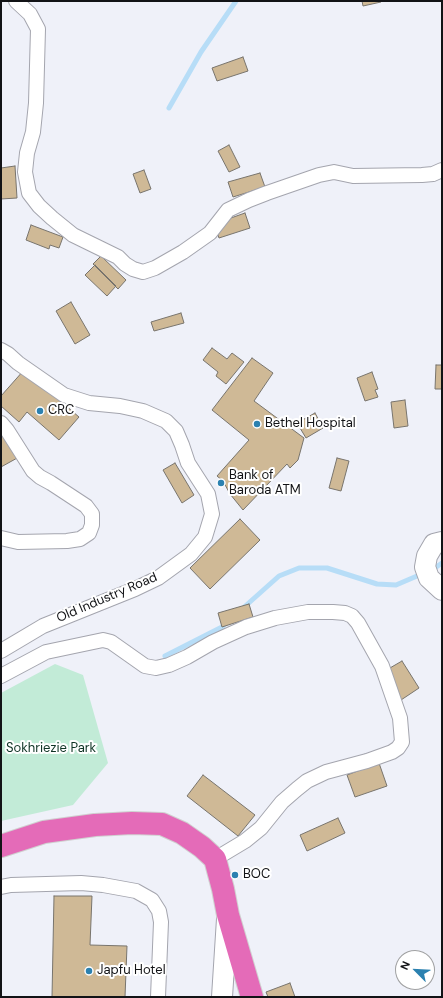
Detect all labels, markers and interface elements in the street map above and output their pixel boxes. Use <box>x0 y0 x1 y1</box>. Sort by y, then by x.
place label: CRC <box>48 403 74 419</box>
marker: CRC <box>35 406 45 416</box>
place label: Bethel Hospital <box>265 416 356 432</box>
marker: Bethel Hospital <box>252 419 262 429</box>
place label: Bank of Baroda ATM <box>229 468 301 499</box>
marker: Bank of Baroda ATM <box>216 478 226 488</box>
street label: Old Industry Road <box>54 570 160 626</box>
park label: Sokhriezie Park <box>6 741 96 757</box>
place label: BOC <box>243 867 270 883</box>
marker: BOC <box>230 870 240 880</box>
north arrow <box>395 950 435 990</box>
text: N <box>397 959 413 972</box>
place label: Japfu Hotel <box>97 963 166 979</box>
marker: Japfu Hotel <box>84 966 94 976</box>

